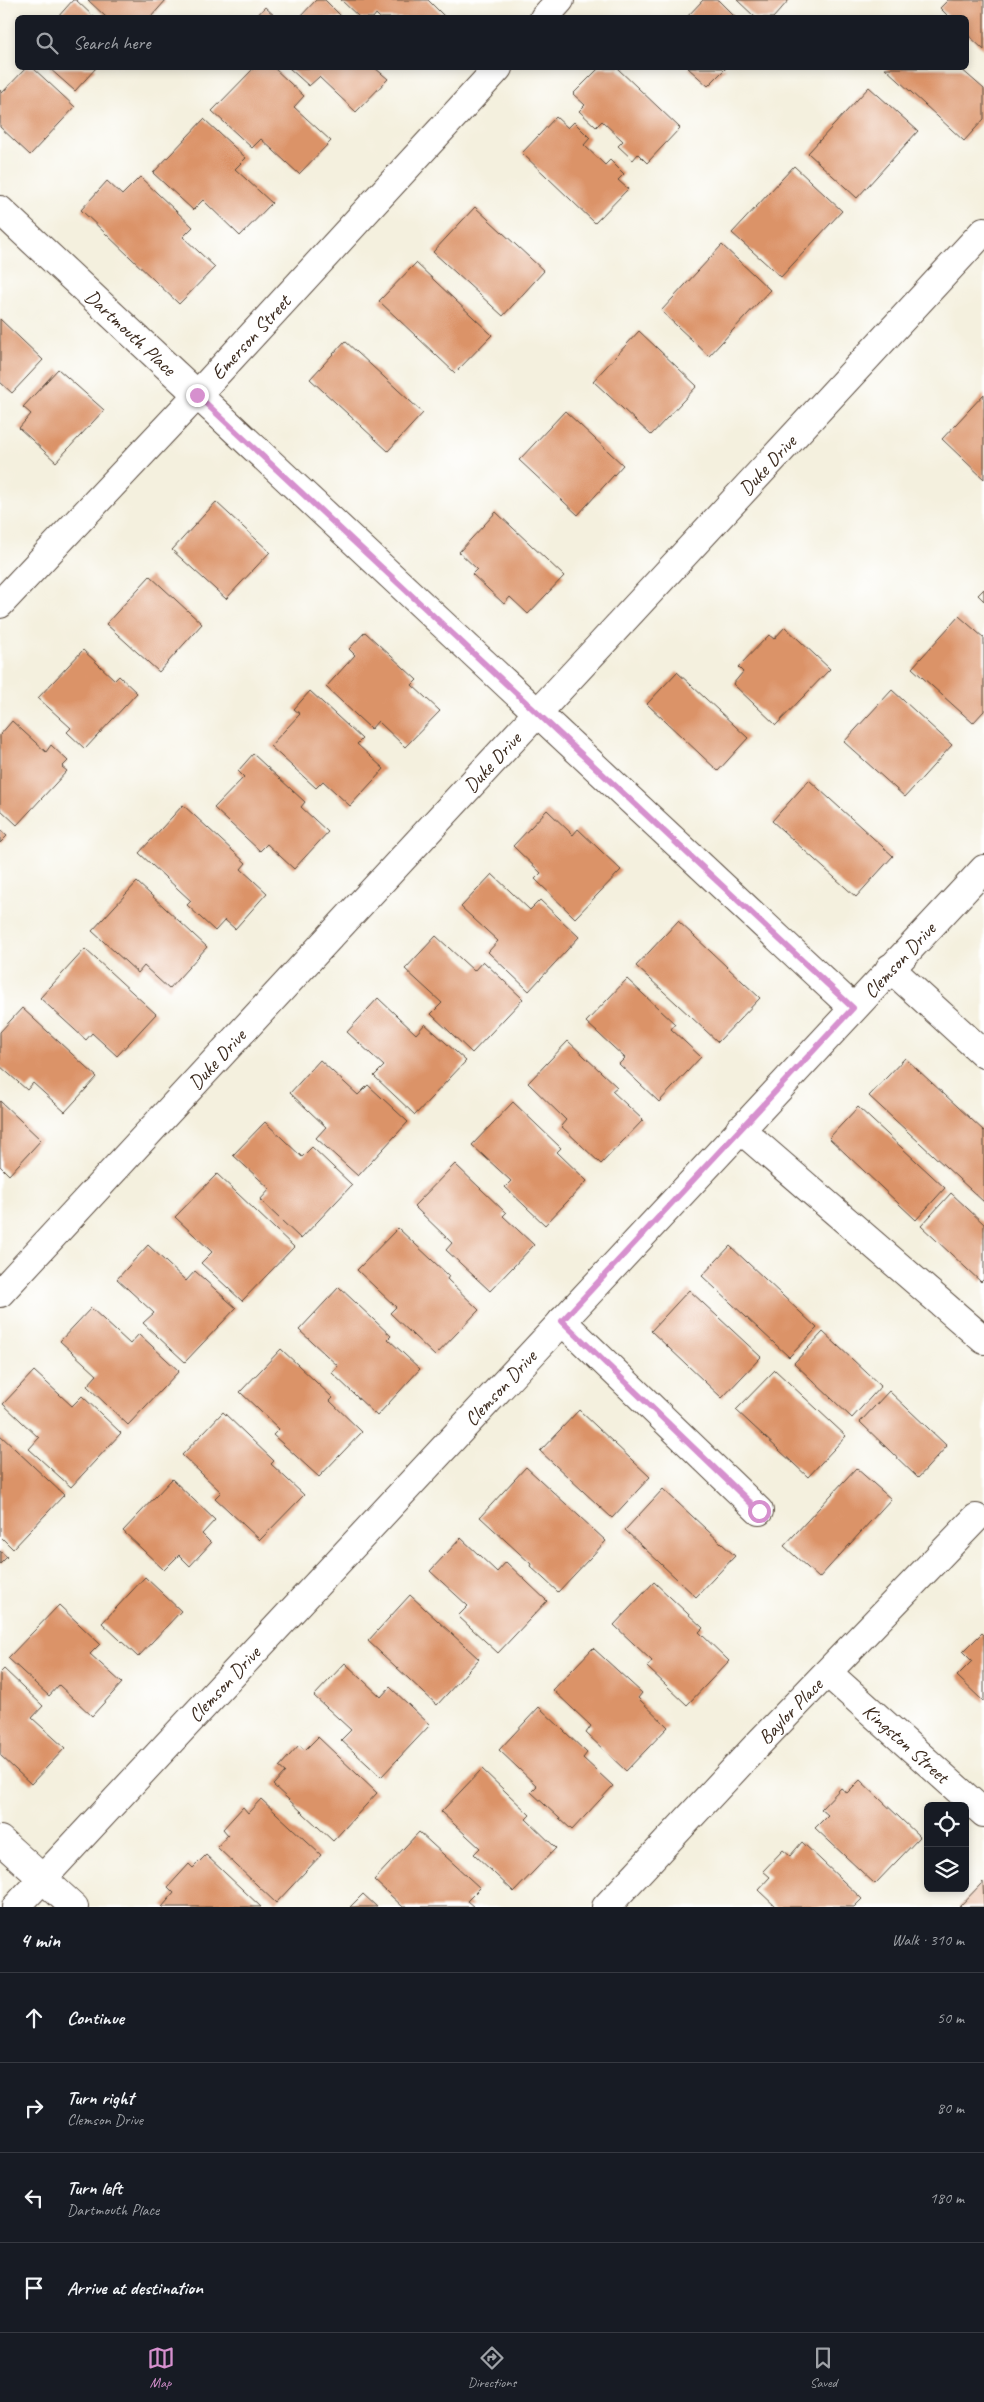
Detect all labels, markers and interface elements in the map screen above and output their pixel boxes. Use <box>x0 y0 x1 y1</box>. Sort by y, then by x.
search box <box>15 15 969 70</box>
icon: search <box>33 29 61 57</box>
text: Search here <box>73 31 150 55</box>
street label: Dartmouth Place <box>80 284 182 382</box>
street label: Emerson Street <box>205 288 298 385</box>
route end <box>186 384 209 407</box>
street label: Duke Drive <box>734 429 803 501</box>
street label: Duke Drive <box>458 726 528 798</box>
street label: Clemson Drive <box>858 916 942 1004</box>
street label: Duke Drive <box>183 1023 252 1095</box>
street label: Clemson Drive <box>459 1344 543 1431</box>
route start <box>748 1500 771 1523</box>
street label: Clemson Drive <box>183 1640 267 1728</box>
street label: Baylor Place <box>753 1672 829 1750</box>
street label: Kingston Street <box>857 1698 956 1790</box>
map controls <box>924 1802 969 1892</box>
button: locate <box>924 1802 969 1847</box>
button: layers <box>924 1847 969 1892</box>
text: 4 min <box>20 1927 60 1953</box>
text: Walk · 310 m <box>892 1930 964 1950</box>
icon: ahead <box>20 2004 48 2032</box>
text: Continue <box>67 2006 124 2030</box>
text: 50 m <box>937 2008 964 2028</box>
text: Turn right <box>67 2086 134 2110</box>
icon: right <box>20 2094 48 2122</box>
text: 80 m <box>937 2098 964 2118</box>
text: Clemson Drive <box>67 2110 143 2130</box>
text: Turn left <box>67 2176 122 2200</box>
icon: left <box>20 2184 48 2212</box>
text: 180 m <box>930 2188 964 2208</box>
text: Dartmouth Place <box>67 2200 159 2220</box>
icon: arrive <box>20 2274 48 2302</box>
text: Arrive at destination <box>67 2276 203 2300</box>
tab: Map <box>147 2344 175 2391</box>
tab: Directions <box>468 2344 516 2391</box>
tab: Saved <box>809 2344 837 2391</box>

